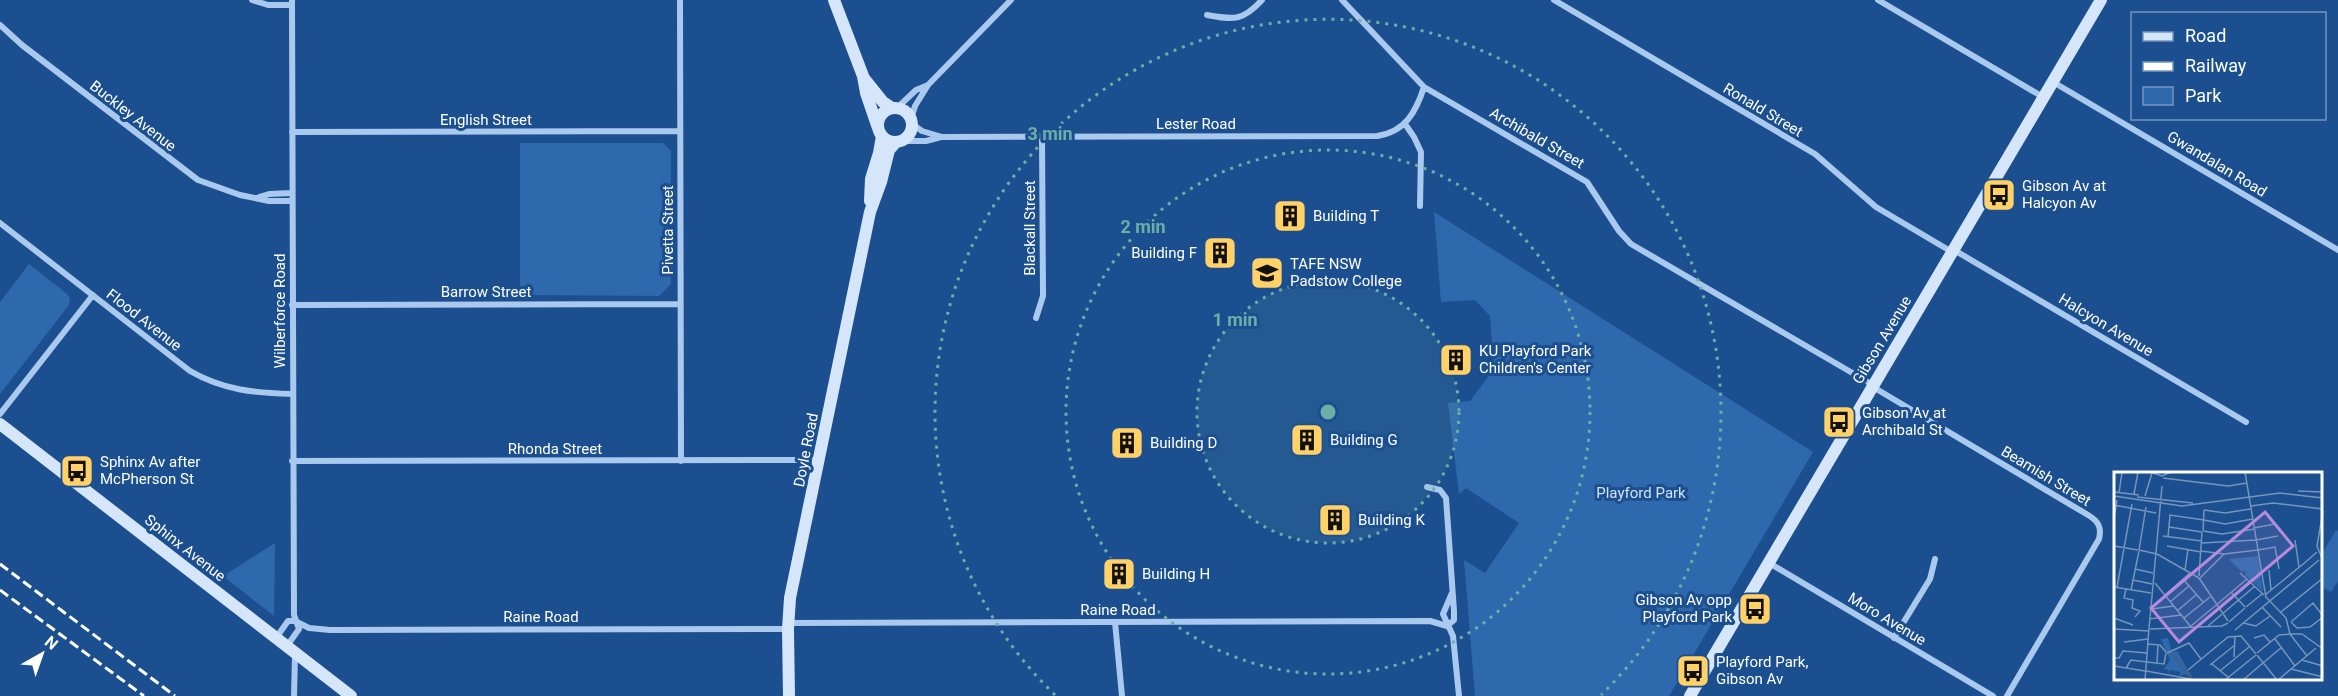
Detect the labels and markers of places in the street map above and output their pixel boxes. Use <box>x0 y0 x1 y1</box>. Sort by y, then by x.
bus stop icon: Gibson Av at Halcyon Av <box>1981 177 2017 213</box>
place label: Gibson Av at Halcyon Av <box>2022 177 2106 212</box>
building icon: Building T <box>1272 198 1308 234</box>
place label: Building T <box>1313 207 1379 225</box>
building icon: Building F <box>1202 235 1238 271</box>
place label: Building F <box>1131 244 1197 262</box>
school or university icon: TAFE NSW Padstow College <box>1249 255 1285 291</box>
place label: TAFE NSW Padstow College <box>1290 255 1402 290</box>
building icon: KU Playford Park Children's Center <box>1438 342 1474 378</box>
place label: KU Playford Park Children's Center <box>1479 342 1592 377</box>
centre of rings <box>1318 402 1338 422</box>
bus stop icon: Gibson Av at Archibald St <box>1821 404 1857 440</box>
place label: Gibson Av at Archibald St <box>1862 404 1946 439</box>
building icon: Building G <box>1289 422 1325 458</box>
building icon: Building D <box>1109 425 1145 461</box>
place label: Building G <box>1330 431 1398 449</box>
place label: Building D <box>1150 434 1217 452</box>
bus stop icon: Sphinx Av after McPherson St <box>59 453 95 489</box>
place label: Sphinx Av after McPherson St <box>100 453 200 488</box>
building icon: Building K <box>1317 502 1353 538</box>
place label: Building K <box>1358 511 1425 529</box>
building icon: Building H <box>1101 556 1137 592</box>
place label: Building H <box>1142 565 1210 583</box>
place label: Gibson Av opp Playford Park <box>1636 591 1732 626</box>
bus stop icon: Gibson Av opp Playford Park <box>1737 591 1773 627</box>
bus stop icon: Playford Park, Gibson Av <box>1675 653 1711 689</box>
place label: Playford Park, Gibson Av <box>1716 653 1808 688</box>

